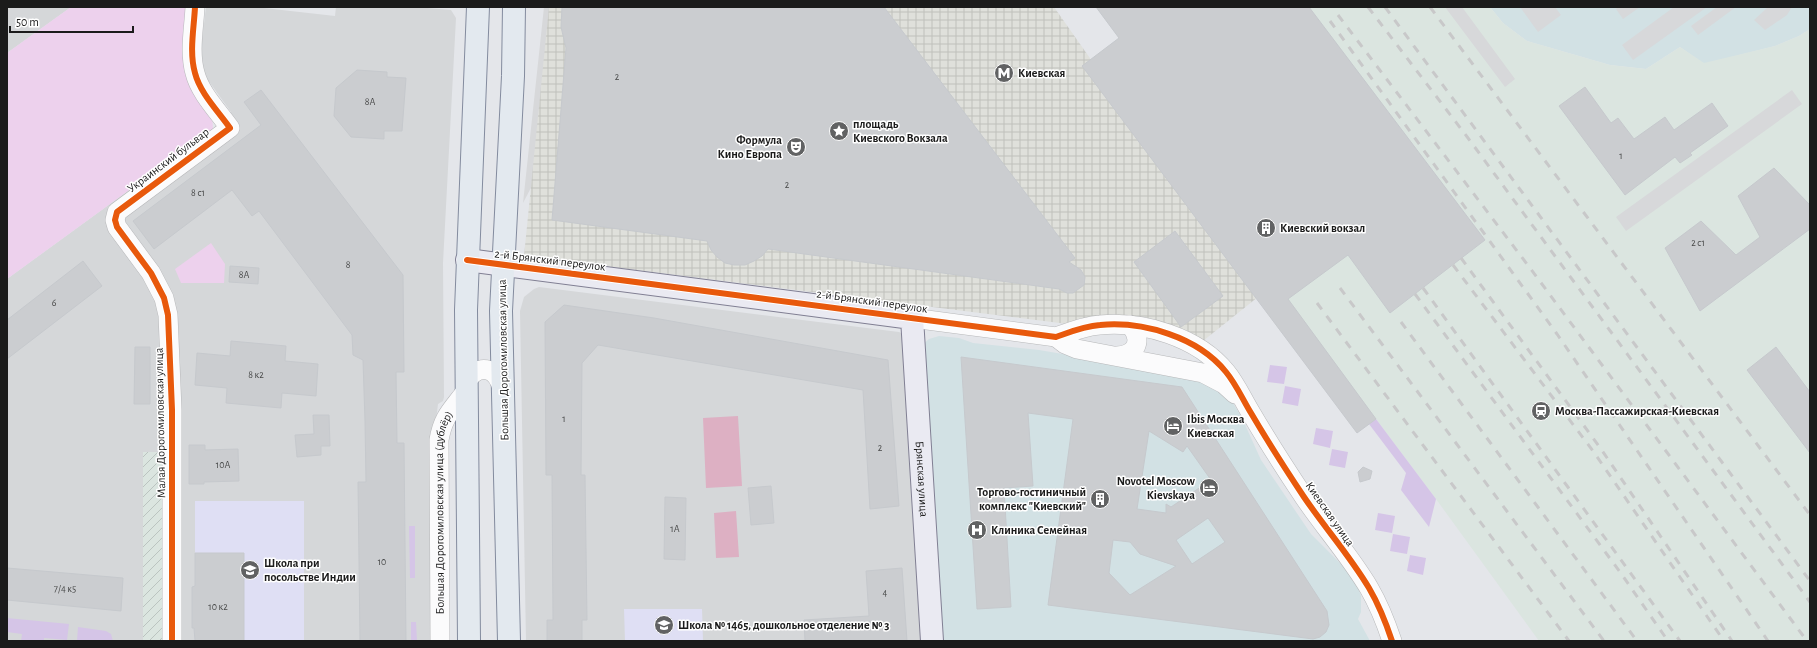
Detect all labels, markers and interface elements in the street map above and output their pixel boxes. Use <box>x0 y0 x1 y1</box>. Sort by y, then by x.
scale bar <box>10 8 133 34</box>
text: 50 m <box>16 16 39 28</box>
metro station icon: Киевская <box>993 62 1015 84</box>
place label: Киевская <box>1018 67 1066 79</box>
house number: 2 <box>615 72 620 82</box>
house number: 8А <box>365 97 375 107</box>
place label: площадь Киевского Вокзала <box>853 118 948 144</box>
place icon: площадь Киевского Вокзала <box>828 120 850 142</box>
street label: Украинский бульвар <box>125 125 212 195</box>
place label: Формула Кино Европа <box>717 134 782 160</box>
theatre icon: Формула Кино Европа <box>785 136 807 158</box>
house number: 1 <box>1619 151 1623 161</box>
house number: 2 <box>785 180 790 190</box>
house number: 8 с1 <box>191 188 205 198</box>
building icon: Киевский вокзал <box>1255 217 1277 239</box>
place label: Киевский вокзал <box>1280 222 1365 234</box>
house number: 2 с1 <box>1691 238 1705 248</box>
street label: 2-й Брянский переулок <box>494 247 607 274</box>
house number: 8 <box>346 260 351 270</box>
house number: 8А <box>239 270 249 280</box>
street label: Большая Дорогомиловская улица <box>496 279 511 441</box>
street label: 2-й Брянский переулок <box>816 287 929 316</box>
house number: 6 <box>52 298 57 308</box>
street label: Малая Дорогомиловская улица <box>153 347 168 498</box>
house number: 8 к2 <box>248 370 264 380</box>
station icon: Москва-Пассажирская-Киевская <box>1530 400 1552 422</box>
place label: Москва-Пассажирская-Киевская <box>1555 405 1719 417</box>
street label: Большая Дорогомиловская улица (дублёр) <box>433 409 455 615</box>
place label: Ibis Москва Киевская <box>1187 413 1245 439</box>
house number: 1 <box>562 414 566 424</box>
hotel icon: Ibis Москва Киевская <box>1162 415 1184 437</box>
street label: Брянская улица <box>914 441 930 518</box>
house number: 2 <box>878 443 883 453</box>
house number: 10А <box>216 460 230 470</box>
place label: Novotel Moscow Kievskaya <box>1117 475 1196 502</box>
hotel icon: Novotel Moscow Kievskaya <box>1198 477 1220 499</box>
street label: Киевская улица <box>1303 480 1357 549</box>
place label: Торгово-гостиничный комплекс "Киевский" <box>977 486 1086 512</box>
building icon: Торгово-гостиничный комплекс "Киевский" <box>1089 488 1111 510</box>
hospital icon: Клиника Семейная <box>966 519 988 541</box>
house number: 1А <box>670 524 680 534</box>
place label: Клиника Семейная <box>991 524 1087 536</box>
place label: Школа при посольстве Индии <box>264 557 356 583</box>
house number: 10 <box>378 557 386 567</box>
school or university icon: Школа при посольстве Индии <box>239 559 261 581</box>
house number: 7/4 к5 <box>54 584 76 594</box>
house number: 4 <box>883 588 888 598</box>
house number: 10 к2 <box>208 602 228 612</box>
school or university icon: Школа № 1465, дошкольное отделение № 3 <box>653 614 675 636</box>
place label: Школа № 1465, дошкольное отделение № 3 <box>678 619 889 631</box>

